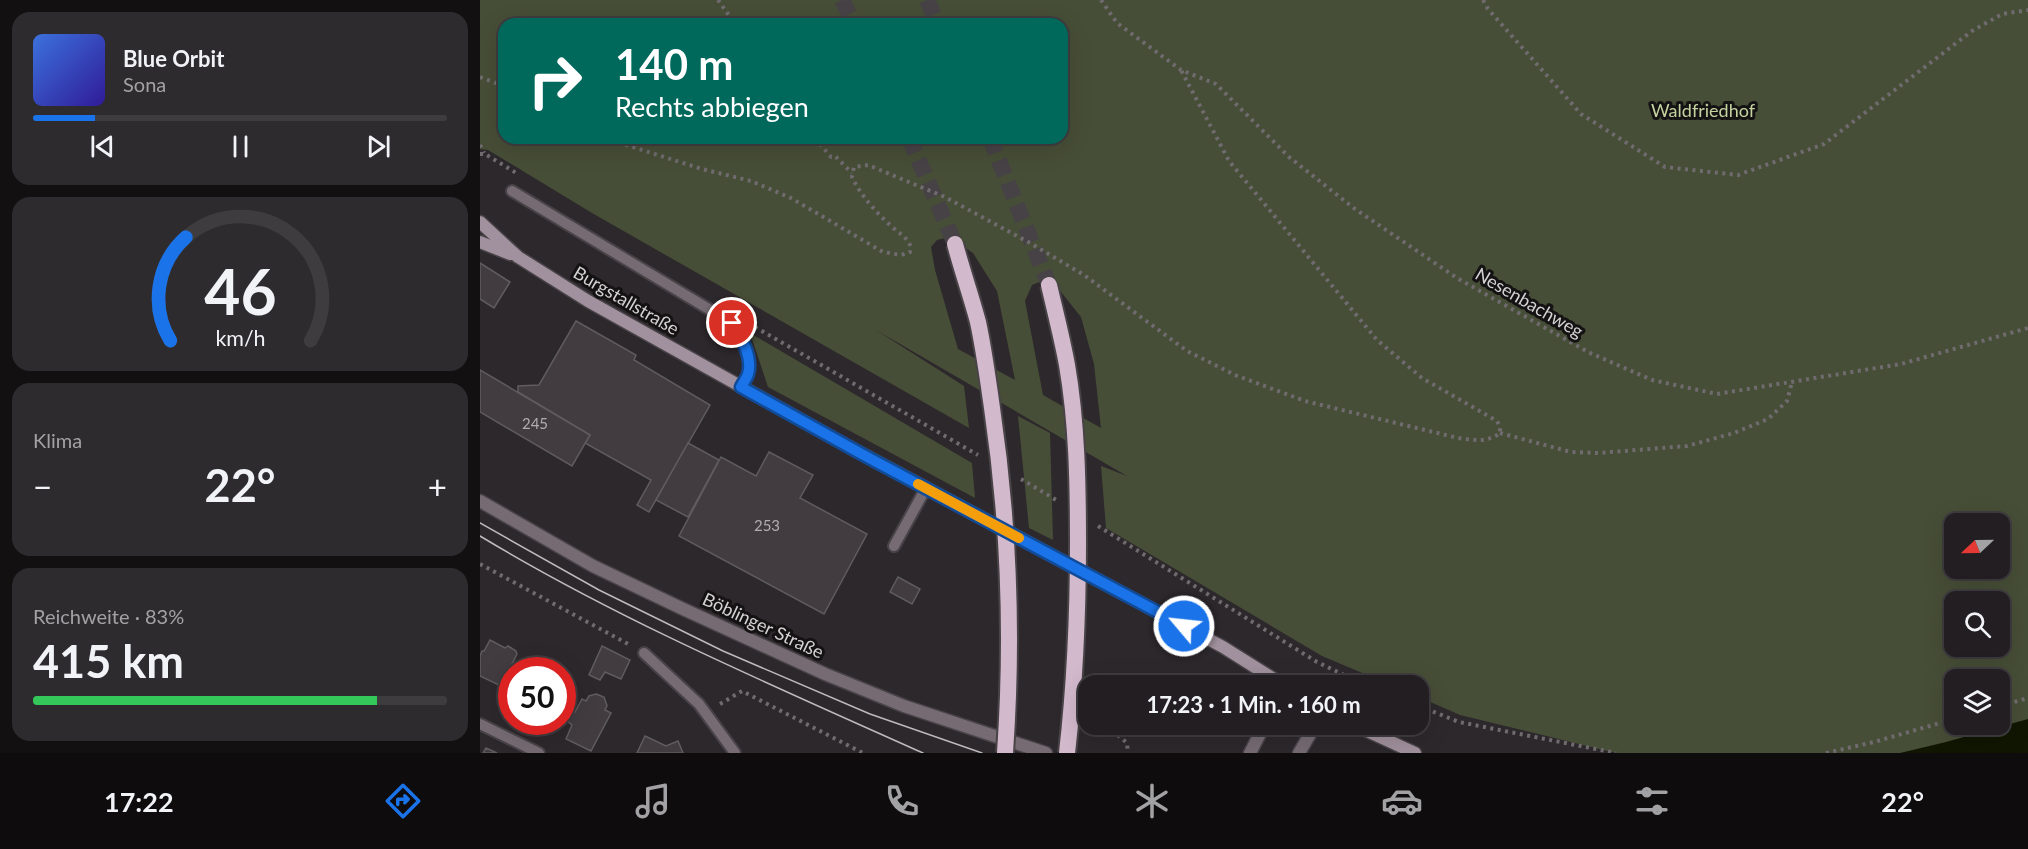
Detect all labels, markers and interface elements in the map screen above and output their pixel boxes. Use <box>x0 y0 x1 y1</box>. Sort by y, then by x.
text: 140 m <box>615 39 733 89</box>
icon: right <box>516 42 594 120</box>
text: Blue Orbit <box>123 45 224 72</box>
text: Sona <box>123 72 166 96</box>
text: Rechts abbiegen <box>615 90 809 123</box>
park label: Waldfriedhof <box>1651 99 1756 121</box>
icon: previous <box>86 130 119 163</box>
icon: pause <box>224 130 257 163</box>
icon: next <box>362 130 395 163</box>
text: 46 <box>204 253 276 328</box>
street label: Burgstallstraße <box>570 261 683 339</box>
street label: Nesenbachweg <box>1472 262 1587 342</box>
pin <box>706 297 757 348</box>
icon: arrive <box>715 306 748 339</box>
text: km/h <box>215 325 265 351</box>
house number: 245 <box>522 414 548 432</box>
text: Klima <box>33 428 82 452</box>
text: 22° <box>205 458 275 512</box>
text: − <box>33 466 52 506</box>
text: + <box>428 466 447 506</box>
north arrow <box>1944 513 2010 579</box>
map controls <box>1944 513 2010 735</box>
house number: 253 <box>754 516 780 534</box>
street label: Böblinger Straße <box>699 587 827 663</box>
button: search <box>1944 591 2010 657</box>
position arrow <box>1152 594 1216 658</box>
text: Reichweite · 83% <box>33 604 184 628</box>
text: 415 km <box>33 634 184 688</box>
speed limit sign: 50 <box>498 657 576 735</box>
button: layers <box>1944 669 2010 735</box>
text: 17:23 · 1 Min. · 160 m <box>1146 691 1361 718</box>
icon: directions <box>382 780 424 822</box>
icon: music <box>632 780 674 822</box>
icon: phone <box>881 780 923 822</box>
icon: climate <box>1131 780 1173 822</box>
icon: car <box>1381 780 1423 822</box>
icon: filters <box>1631 780 1673 822</box>
text: 17:22 <box>104 785 174 818</box>
text: 22° <box>1881 785 1924 818</box>

